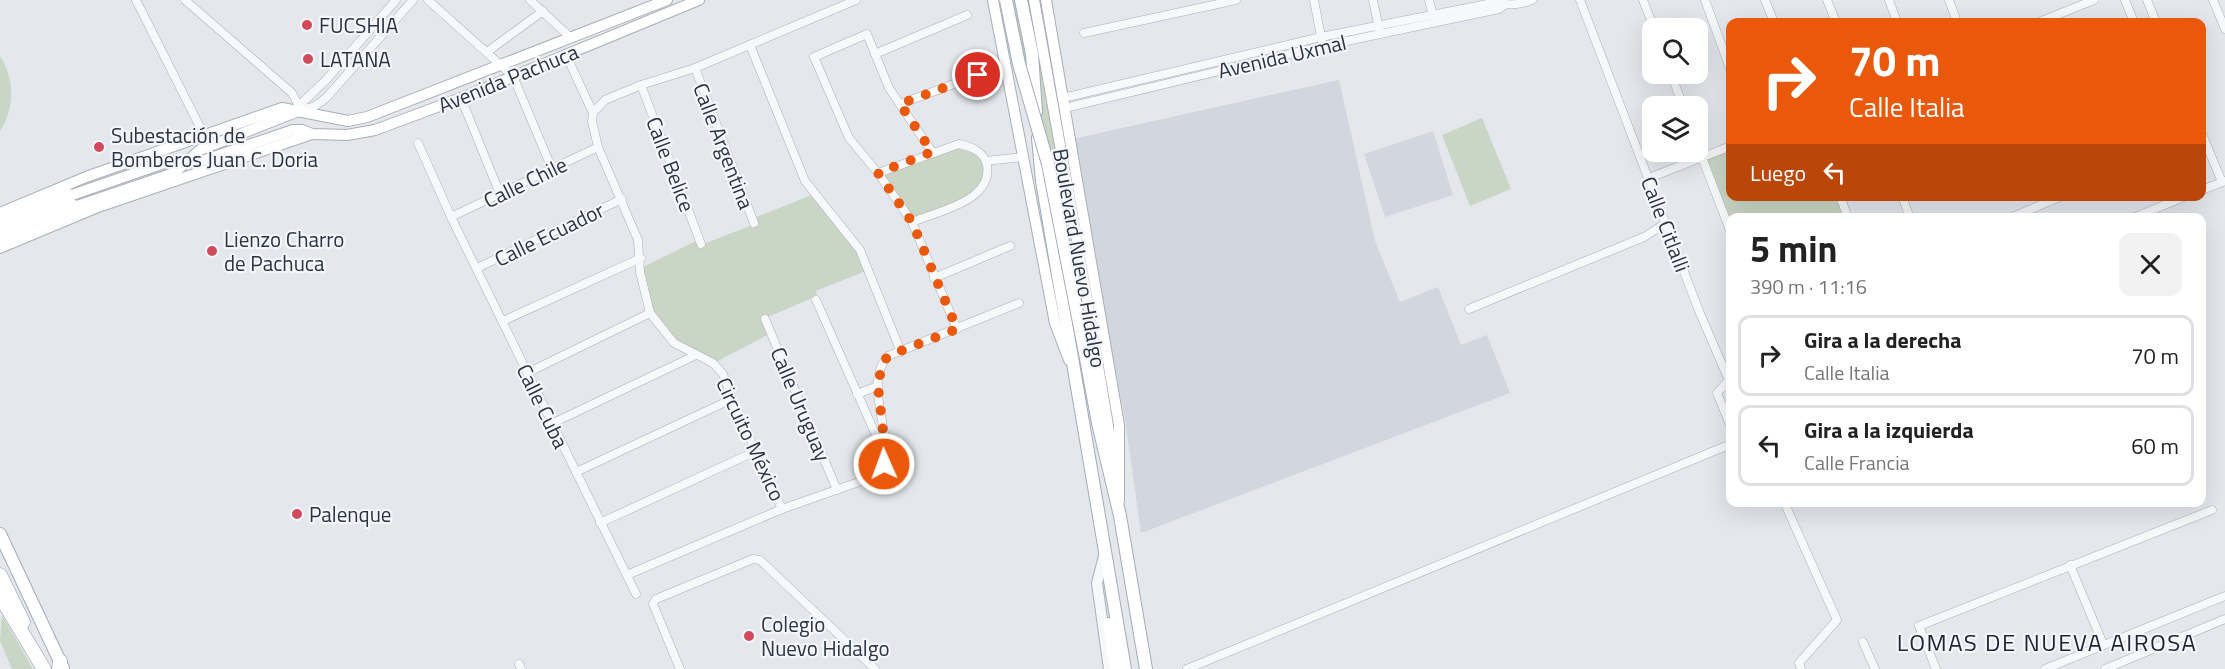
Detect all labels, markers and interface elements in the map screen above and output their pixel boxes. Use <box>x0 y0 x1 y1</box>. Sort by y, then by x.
place label: FUCSHIA <box>319 9 399 41</box>
marker: FUCSHIA <box>300 18 314 32</box>
map controls <box>1642 18 1708 162</box>
button: search <box>1642 18 1708 84</box>
street label: Avenida Uxmal <box>1215 26 1349 86</box>
text: 70 m <box>1849 28 1941 92</box>
street label: Avenida Pachuca <box>433 35 583 121</box>
icon: right <box>1750 42 1828 120</box>
place label: LATANA <box>320 43 391 75</box>
pin <box>952 49 1003 100</box>
marker: LATANA <box>301 52 315 66</box>
icon: arrive <box>961 58 994 91</box>
street label: Calle Argentina <box>685 78 763 214</box>
text: Calle Italia <box>1849 86 1965 127</box>
button: layers <box>1642 96 1708 162</box>
street label: Calle Belice <box>638 112 704 216</box>
place label: Subestación de Bomberos Juan C. Doria <box>111 119 318 175</box>
marker: Subestación de Bomberos Juan C. Doria <box>92 140 106 154</box>
street label: Boulevard Nuevo Hidalgo <box>1045 146 1115 370</box>
street label: Calle Chile <box>478 148 572 216</box>
text: Luego <box>1750 156 1806 190</box>
icon: left <box>1818 156 1851 189</box>
street label: Calle Citlalli <box>1633 172 1699 276</box>
street label: Calle Ecuador <box>489 194 609 274</box>
text: 5 min <box>1750 221 1837 276</box>
place label: Lienzo Charro de Pachuca <box>224 223 344 279</box>
button: close <box>2119 233 2182 296</box>
marker: Lienzo Charro de Pachuca <box>205 244 219 258</box>
text: 390 m · 11:16 <box>1750 271 1867 302</box>
text: Gira a la derecha <box>1804 323 1961 357</box>
icon: right <box>1753 339 1786 372</box>
text: 70 m <box>2131 339 2179 373</box>
street label: Calle Uruguay <box>763 342 839 466</box>
text: Calle Italia <box>1804 357 1890 388</box>
street label: Calle Cuba <box>509 358 577 454</box>
street label: Circuito México <box>708 372 794 506</box>
text: Gira a la izquierda <box>1804 413 1974 447</box>
icon: left <box>1753 429 1786 462</box>
text: 60 m <box>2131 429 2179 463</box>
position arrow <box>852 432 916 496</box>
text: Calle Francia <box>1804 447 1910 478</box>
place label: Palenque <box>309 498 391 530</box>
marker: Palenque <box>290 507 304 521</box>
place label: Colegio Nuevo Hidalgo <box>761 608 890 664</box>
district label: LOMAS DE NUEVA AIROSA <box>1897 624 2197 660</box>
marker: Colegio Nuevo Hidalgo <box>742 629 756 643</box>

